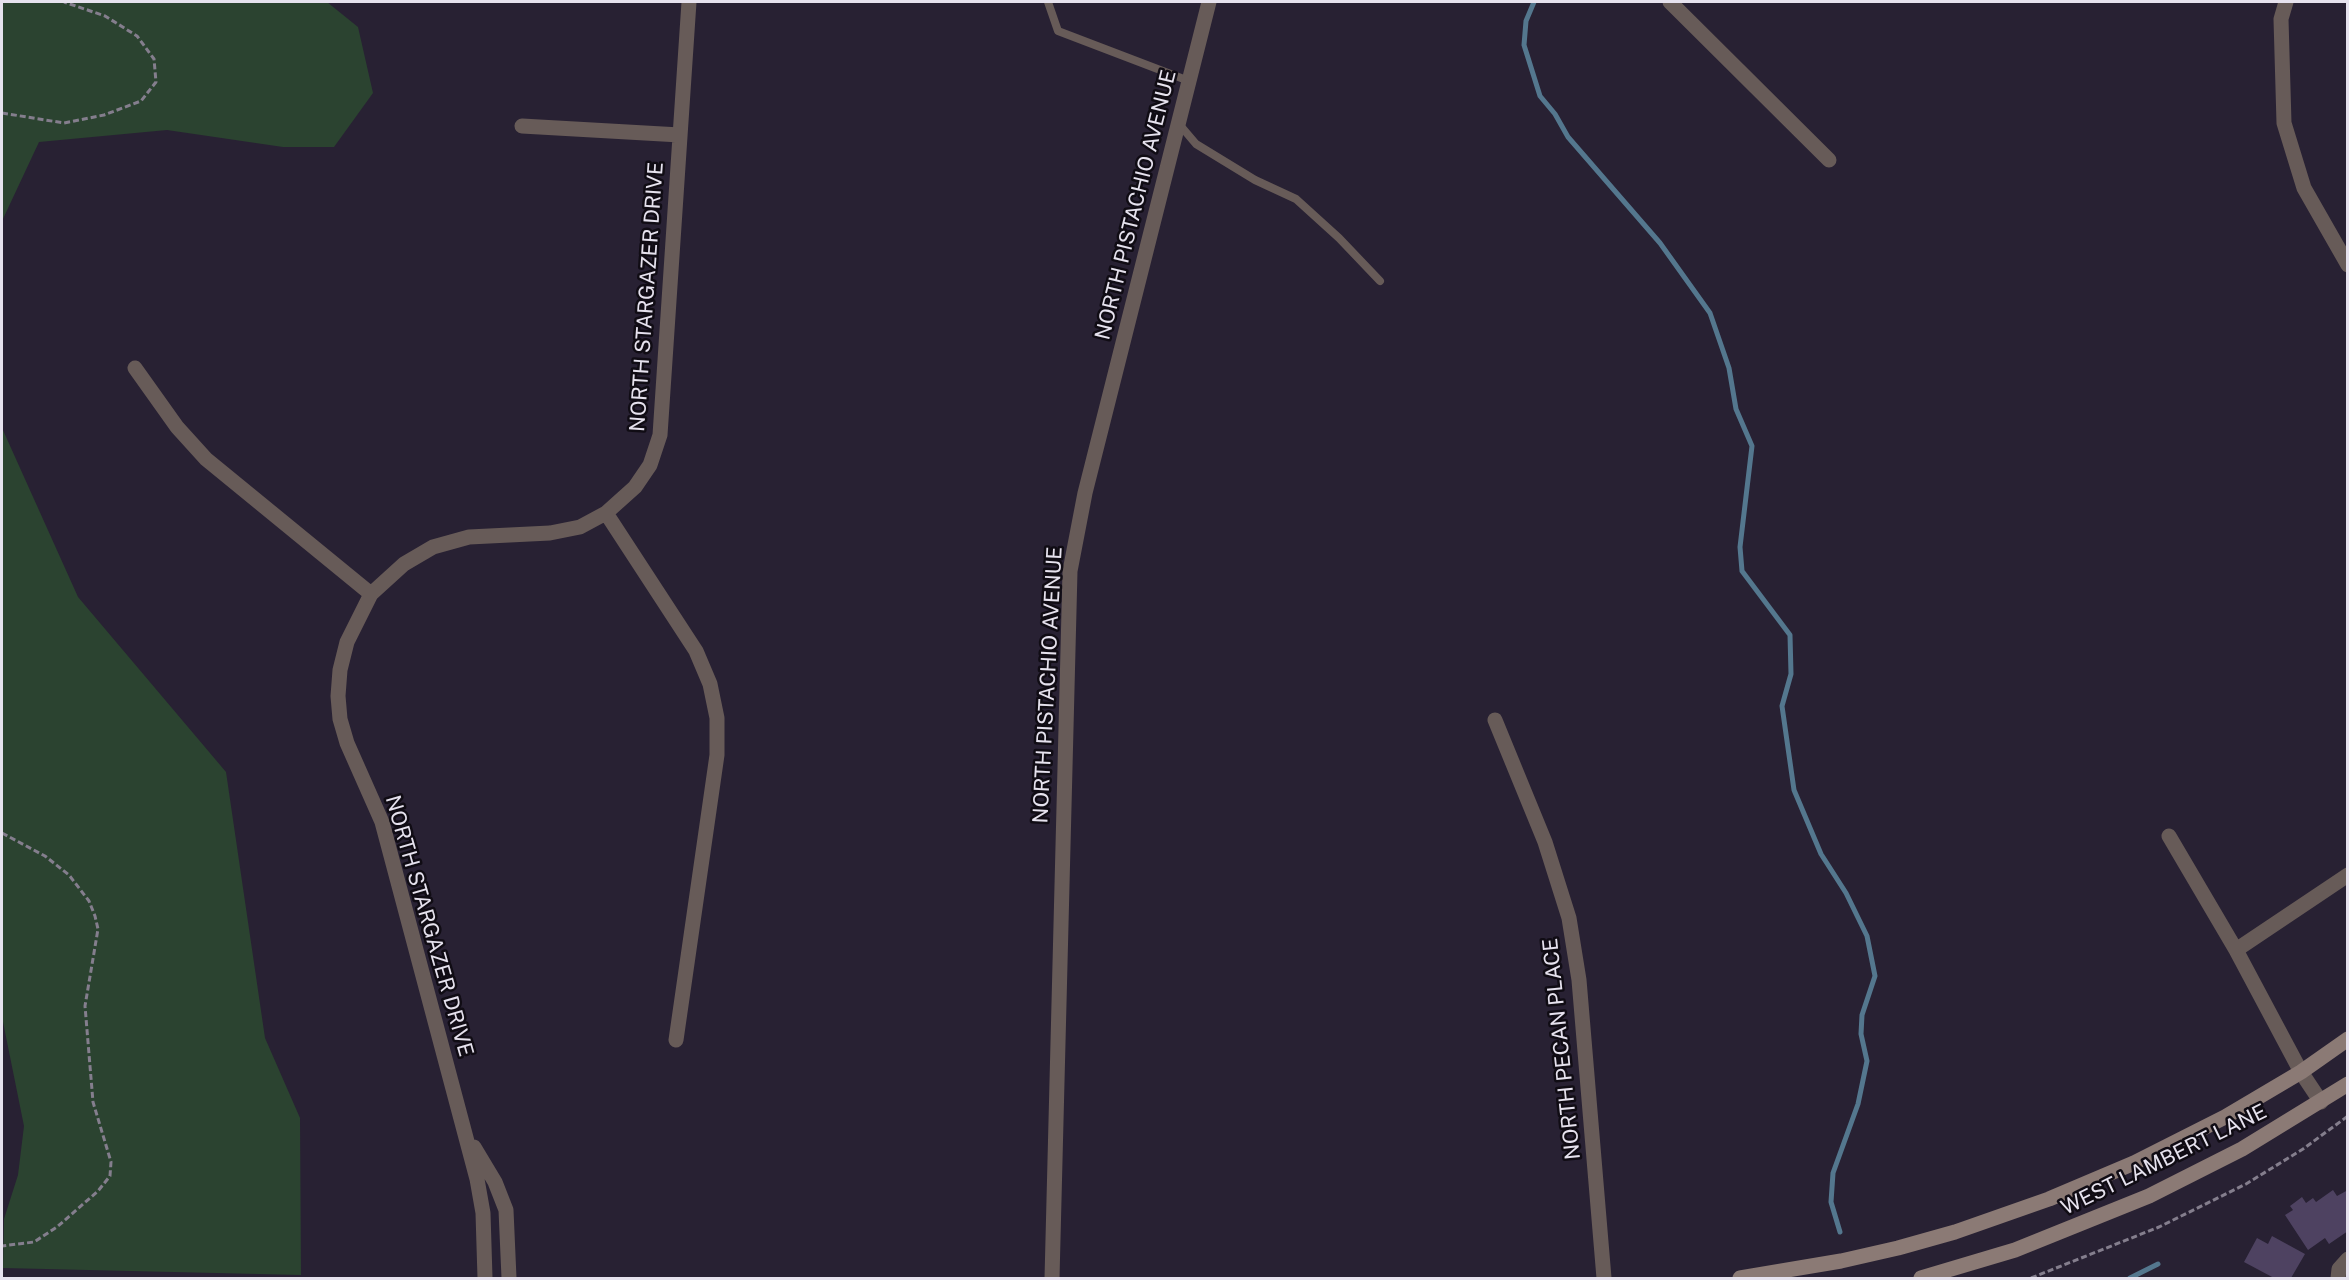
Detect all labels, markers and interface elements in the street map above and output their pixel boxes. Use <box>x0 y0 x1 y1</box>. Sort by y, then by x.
street label: NORTH PISTACHIO AVENUE <box>1090 68 1182 342</box>
street label: NORTH STARGAZER DRIVE <box>625 161 669 433</box>
street label: NORTH PISTACHIO AVENUE <box>1028 546 1068 824</box>
street label: NORTH STARGAZER DRIVE <box>380 793 478 1059</box>
street label: NORTH PECAN PLACE <box>1538 937 1586 1161</box>
street label: WEST LAMBERT LANE <box>2057 1099 2271 1221</box>

